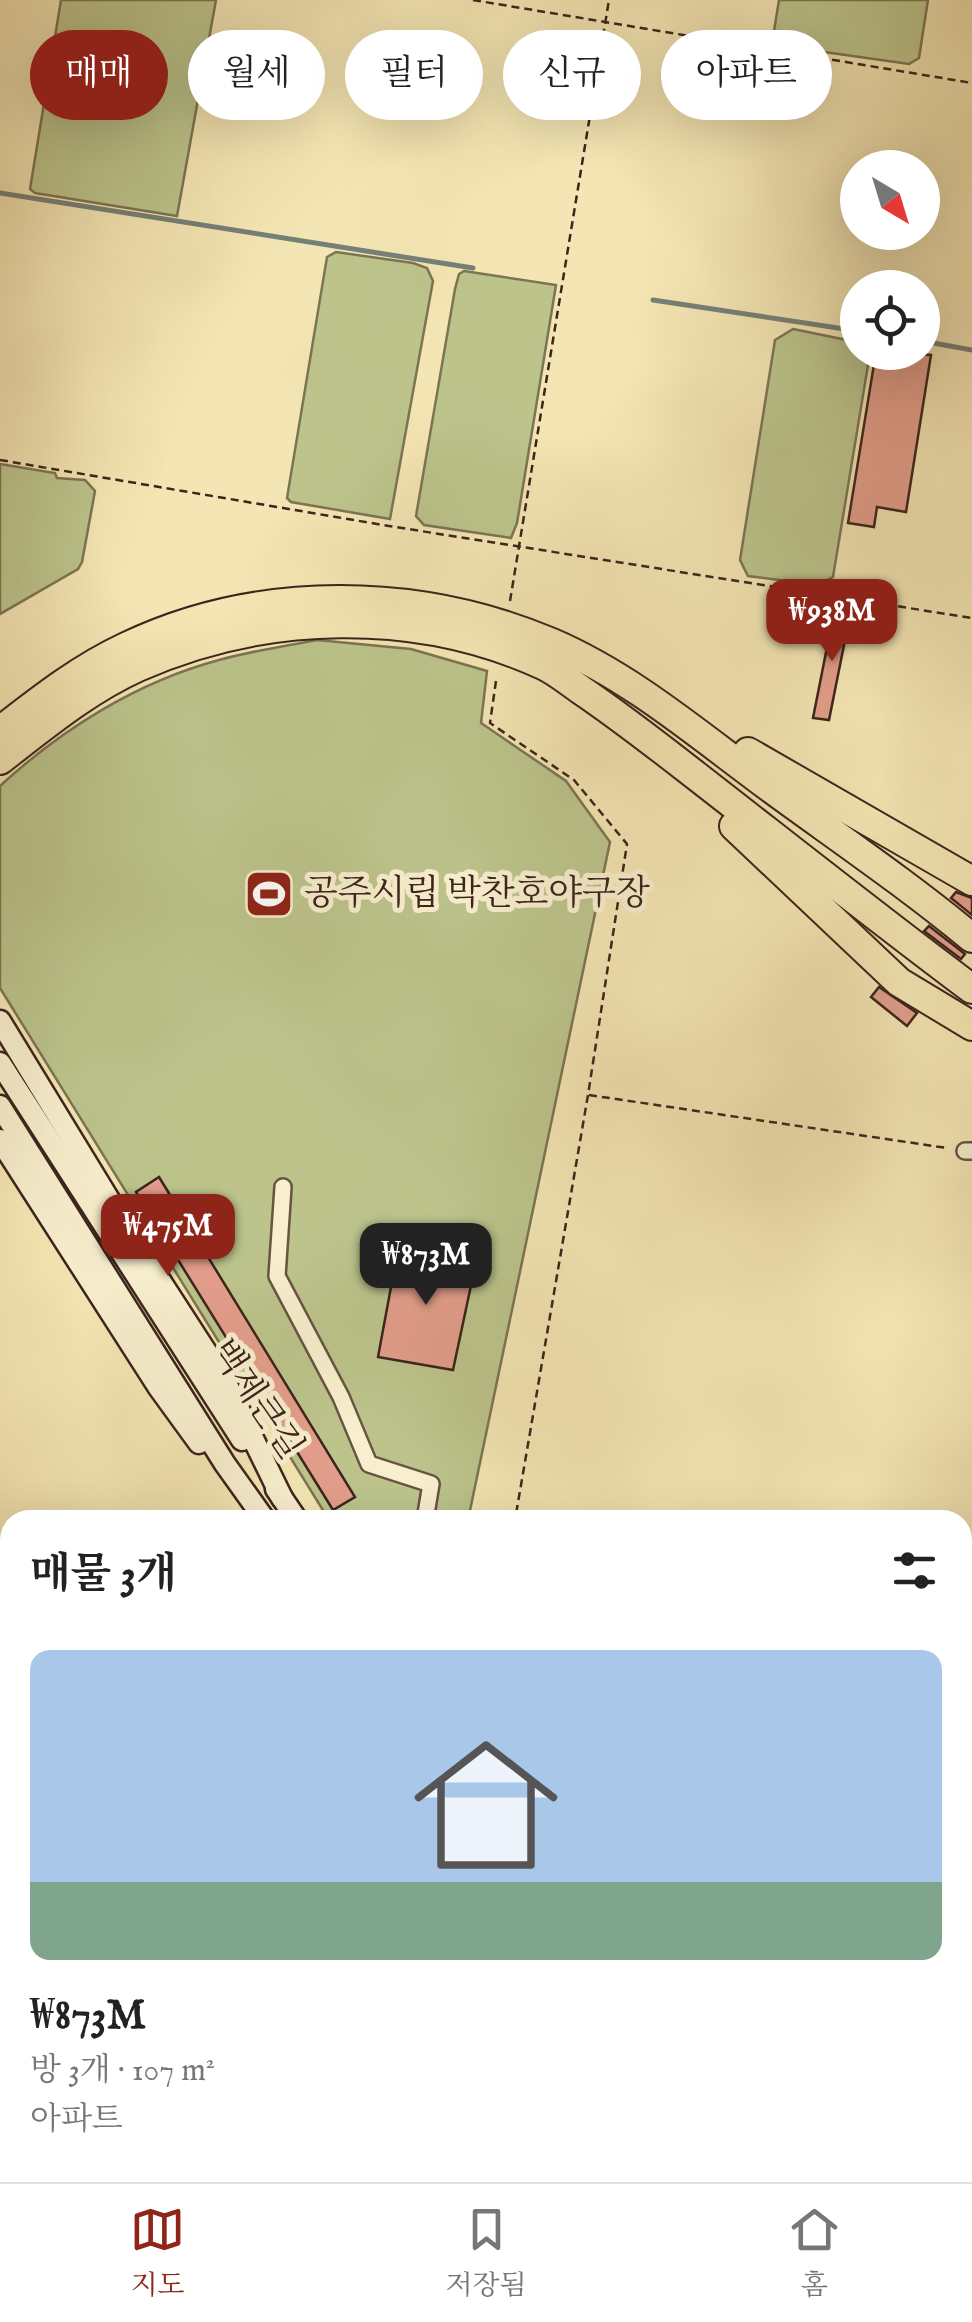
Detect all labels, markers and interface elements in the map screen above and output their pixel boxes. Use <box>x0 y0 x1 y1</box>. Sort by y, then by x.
chip: 매매 <box>30 30 168 120</box>
chip: 월세 <box>188 30 325 120</box>
chip: 필터 <box>345 30 483 120</box>
chip: 신규 <box>503 30 641 120</box>
chip: 아파트 <box>661 30 832 120</box>
north arrow <box>840 150 940 250</box>
map controls <box>840 150 940 370</box>
button: locate <box>840 270 940 370</box>
pin: ₩938M <box>762 579 902 664</box>
text: ₩938M <box>788 591 876 632</box>
sports icon: 공주시립 박찬호야구장 <box>243 868 295 920</box>
place label: 공주시립 박찬호야구장 <box>304 872 650 917</box>
pin: ₩475M <box>98 1194 238 1279</box>
text: ₩475M <box>123 1206 213 1247</box>
pin: ₩873M <box>356 1223 496 1308</box>
text: ₩873M <box>382 1235 470 1276</box>
street label: 백제큰길 <box>200 1331 312 1469</box>
icon: filters <box>887 1543 942 1598</box>
text: 매물 3개 <box>30 1549 177 1602</box>
icon: home <box>396 1715 576 1895</box>
text: ₩873M <box>30 1990 146 2043</box>
text: 방 3개 · 107 m² <box>30 2051 215 2092</box>
text: 아파트 <box>30 2100 123 2141</box>
tab: 지도 <box>130 2202 185 2304</box>
tab: 저장됨 <box>445 2202 527 2304</box>
tab: 홈 <box>787 2202 842 2304</box>

